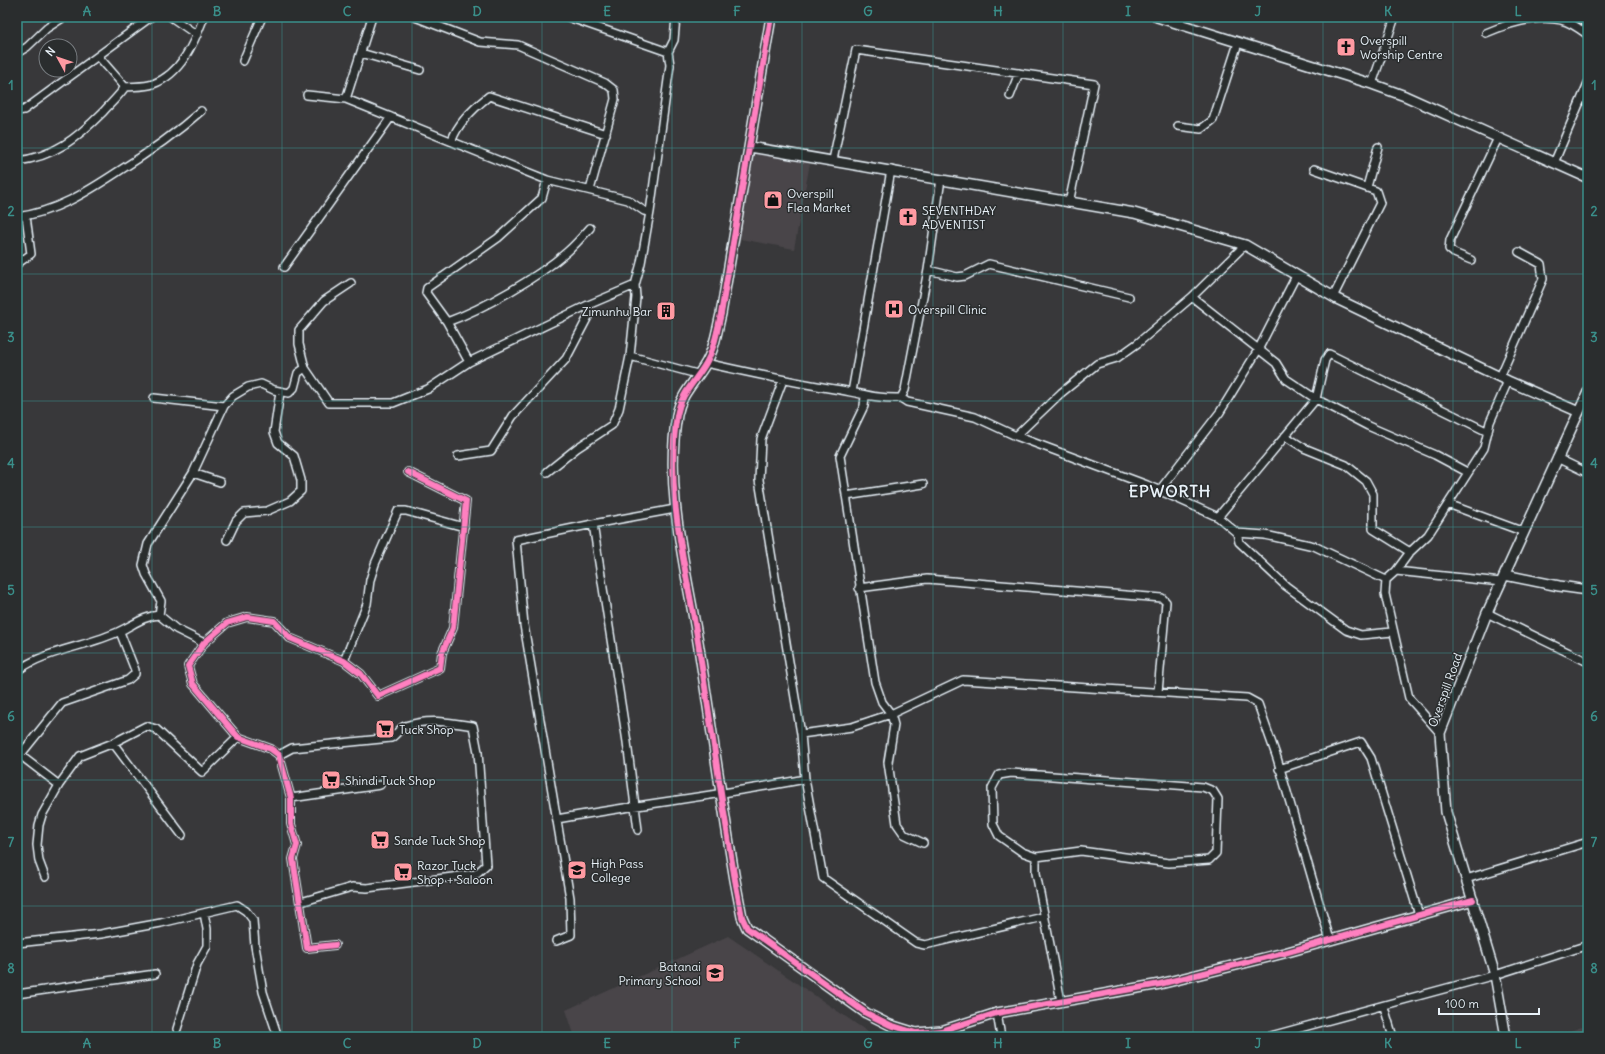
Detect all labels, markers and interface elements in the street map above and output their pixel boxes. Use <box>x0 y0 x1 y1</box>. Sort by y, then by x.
text: A <box>83 3 92 20</box>
text: B <box>213 3 222 20</box>
text: C <box>343 3 352 20</box>
text: D <box>472 3 482 20</box>
text: E <box>603 3 611 20</box>
text: F <box>733 3 741 20</box>
text: G <box>863 3 873 20</box>
text: H <box>993 3 1003 20</box>
text: I <box>1125 3 1131 20</box>
text: J <box>1255 3 1262 20</box>
text: K <box>1384 3 1393 20</box>
text: L <box>1514 3 1522 20</box>
place label: Overspill Worship Centre <box>1360 33 1443 62</box>
church icon: Overspill Worship Centre <box>1335 36 1357 58</box>
north arrow <box>38 38 78 78</box>
text: N <box>43 44 58 59</box>
text: 1 <box>8 77 14 94</box>
text: 1 <box>1591 77 1597 94</box>
place label: Overspill Flea Market <box>787 186 851 215</box>
shop icon: Overspill Flea Market <box>762 189 784 211</box>
text: 2 <box>7 203 15 220</box>
place label: SEVENTHDAY ADVENTIST <box>922 203 996 232</box>
text: 2 <box>1590 203 1598 220</box>
church icon: SEVENTHDAY ADVENTIST <box>897 206 919 228</box>
hospital icon: Overspill Clinic <box>883 298 905 320</box>
building icon: Zimunhu Bar <box>655 300 677 322</box>
place label: Overspill Clinic <box>908 302 987 317</box>
place label: Zimunhu Bar <box>582 304 652 319</box>
text: 3 <box>7 329 15 346</box>
text: 3 <box>1590 329 1598 346</box>
text: 4 <box>7 455 15 472</box>
text: 4 <box>1590 455 1598 472</box>
district label: EPWORTH <box>1129 481 1211 501</box>
text: 5 <box>7 582 15 599</box>
text: 5 <box>1590 582 1598 599</box>
street label: Overspill Road <box>1425 651 1465 729</box>
text: 6 <box>7 708 15 725</box>
text: 6 <box>1590 708 1598 725</box>
supermarket icon: Tuck Shop <box>374 718 396 740</box>
place label: Tuck Shop <box>399 722 454 737</box>
supermarket icon: Shindi Tuck Shop <box>320 769 342 791</box>
place label: Shindi Tuck Shop <box>345 773 436 788</box>
supermarket icon: Sande Tuck Shop <box>369 829 391 851</box>
place label: Sande Tuck Shop <box>394 833 486 848</box>
text: 7 <box>8 834 15 851</box>
text: 7 <box>1591 834 1598 851</box>
place label: High Pass College <box>591 856 643 885</box>
place label: Razor Tuck Shop + Saloon <box>417 858 493 887</box>
school or university icon: High Pass College <box>566 859 588 881</box>
supermarket icon: Razor Tuck Shop + Saloon <box>392 861 414 883</box>
place label: Batanai Primary School <box>618 959 701 988</box>
text: 8 <box>7 960 15 977</box>
text: 8 <box>1590 960 1598 977</box>
school or university icon: Batanai Primary School <box>704 962 726 984</box>
scale bar <box>1439 990 1539 1016</box>
text: 100 m <box>1445 996 1479 1011</box>
text: A <box>83 1035 92 1052</box>
text: B <box>213 1035 222 1052</box>
text: C <box>343 1035 352 1052</box>
text: D <box>472 1035 482 1052</box>
text: E <box>603 1035 611 1052</box>
text: F <box>733 1035 741 1052</box>
text: G <box>863 1035 873 1052</box>
text: H <box>993 1035 1003 1052</box>
text: I <box>1125 1035 1131 1052</box>
text: J <box>1255 1035 1262 1052</box>
text: K <box>1384 1035 1393 1052</box>
text: L <box>1514 1035 1522 1052</box>

